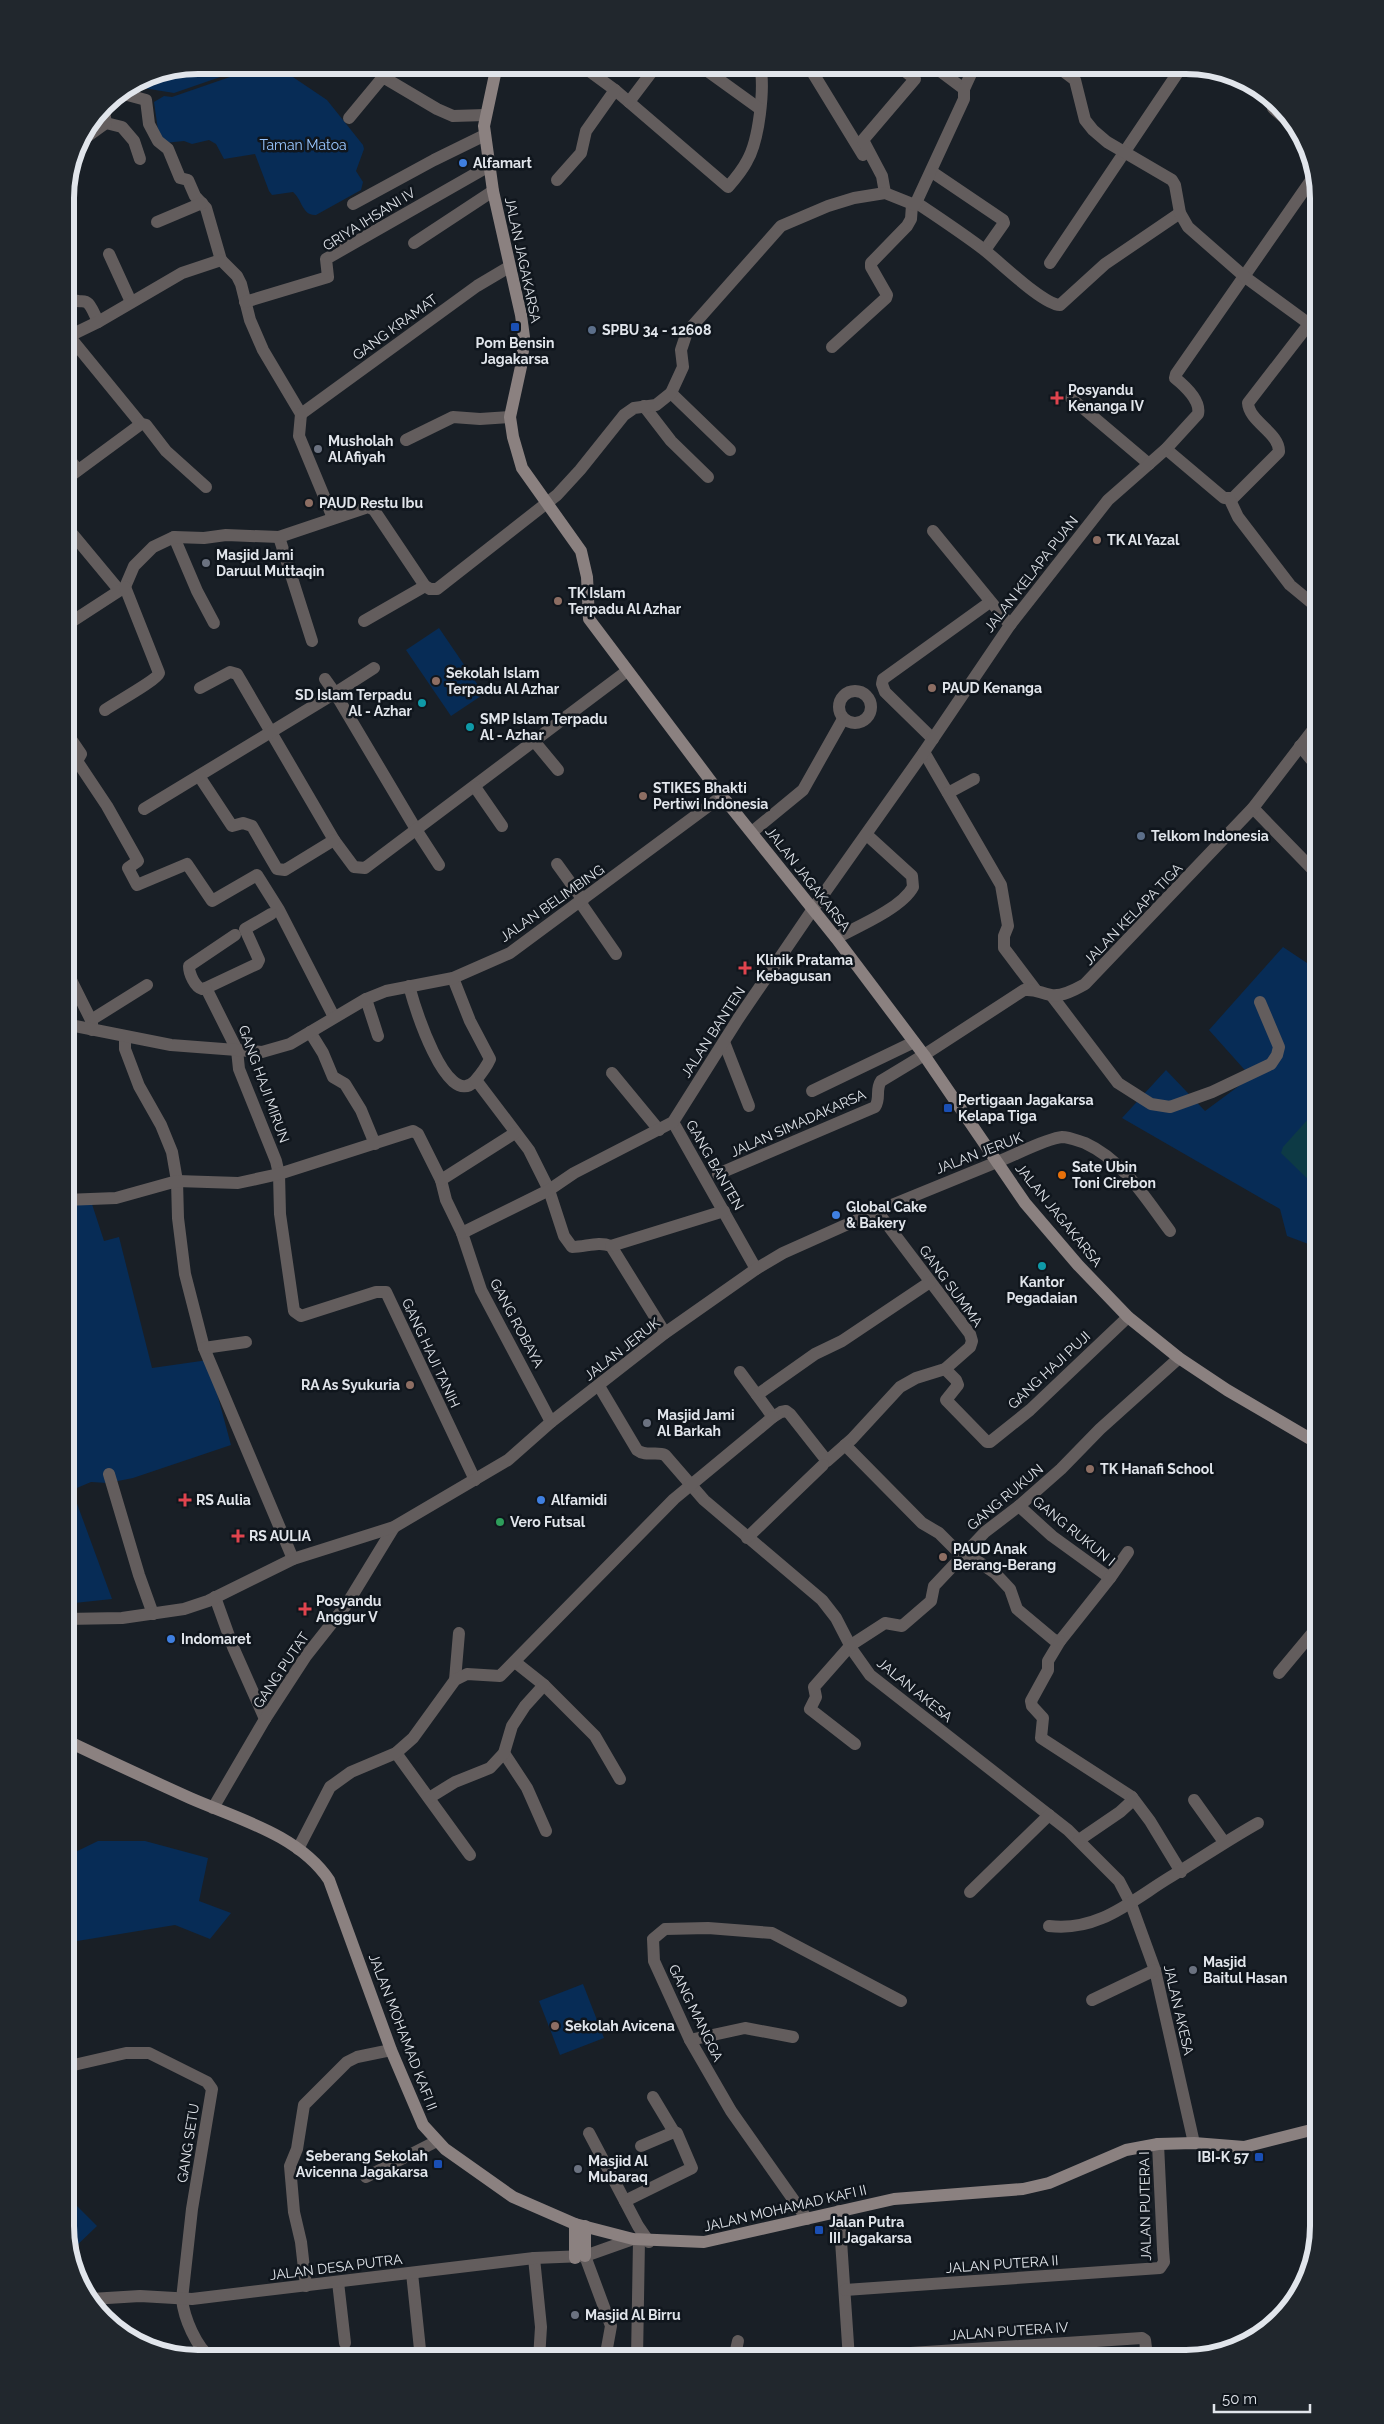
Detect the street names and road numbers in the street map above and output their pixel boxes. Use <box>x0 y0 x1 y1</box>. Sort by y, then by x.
street label: GRIYA IHSANI IV <box>320 184 418 254</box>
street label: JALAN JAGAKARSA <box>502 196 544 325</box>
street label: GANG KRAMAT <box>350 291 441 363</box>
street label: JALAN KELAPA PUAN <box>981 513 1081 635</box>
street label: JALAN JAGAKARSA <box>762 824 854 935</box>
street label: JALAN KELAPA TIGA <box>1080 860 1186 968</box>
street label: JALAN BELIMBING <box>497 861 607 945</box>
street label: JALAN BANTEN <box>678 984 748 1080</box>
street label: GANG HAJI MIRUN <box>235 1023 293 1145</box>
street label: JALAN SIMADAKARSA <box>728 1086 869 1160</box>
street label: GANG BANTEN <box>683 1117 747 1213</box>
street label: JALAN JERUK <box>933 1129 1025 1177</box>
street label: JALAN JAGAKARSA <box>1012 1160 1106 1270</box>
street label: GANG SUMMA <box>916 1242 986 1330</box>
street label: GANG ROBAYA <box>487 1276 547 1371</box>
street label: GANG HAJI TANIH <box>399 1296 463 1410</box>
street label: JALAN JERUK <box>581 1315 663 1383</box>
street label: GANG HAJI PUJI <box>1005 1328 1093 1412</box>
street label: GANG RUKUN <box>964 1461 1046 1533</box>
street label: GANG RUKUN I <box>1030 1493 1118 1569</box>
street label: GANG PUTAT <box>250 1629 312 1711</box>
street label: JALAN AKESA <box>874 1655 956 1726</box>
street label: JALAN MOHAMAD KAFI II <box>366 1951 440 2113</box>
street label: GANG MANGGA <box>666 1962 727 2065</box>
street label: JALAN AKESA <box>1161 1963 1197 2057</box>
street label: GANG SETU <box>174 2102 202 2184</box>
street label: JALAN PUTERA I <box>1136 2151 1154 2261</box>
street label: JALAN MOHAMAD KAFI II <box>702 2181 868 2235</box>
street label: JALAN DESA PUTRA <box>269 2251 404 2283</box>
street label: JALAN PUTERA II <box>945 2252 1059 2276</box>
street label: JALAN PUTERA IV <box>949 2319 1069 2343</box>

